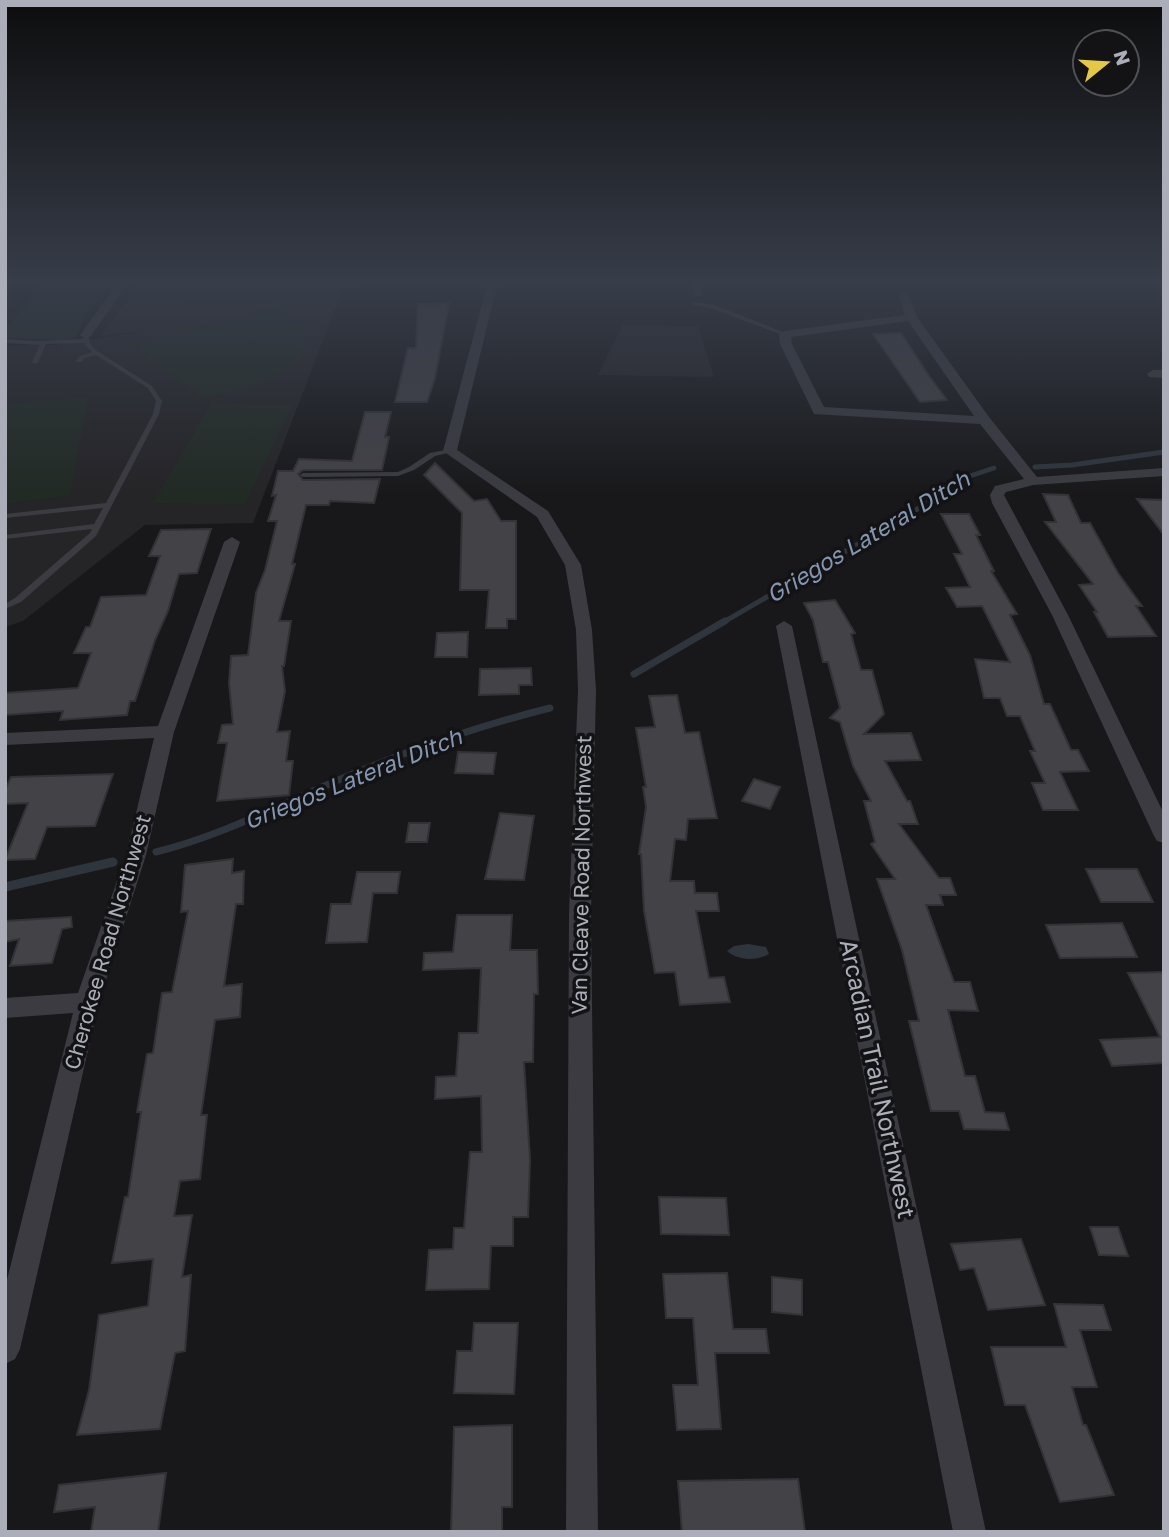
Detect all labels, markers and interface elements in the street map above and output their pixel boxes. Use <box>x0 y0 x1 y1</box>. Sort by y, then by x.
north arrow <box>1071 28 1141 98</box>
text: N <box>1109 47 1136 68</box>
water label: Griegos Lateral Ditch <box>761 464 975 608</box>
water label: Griegos Lateral Ditch <box>240 721 466 835</box>
street label: Van Cleave Road Northwest <box>566 735 596 1015</box>
street label: Cherokee Road Northwest <box>58 811 156 1072</box>
street label: Arcadian Trail Northwest <box>835 936 922 1221</box>

